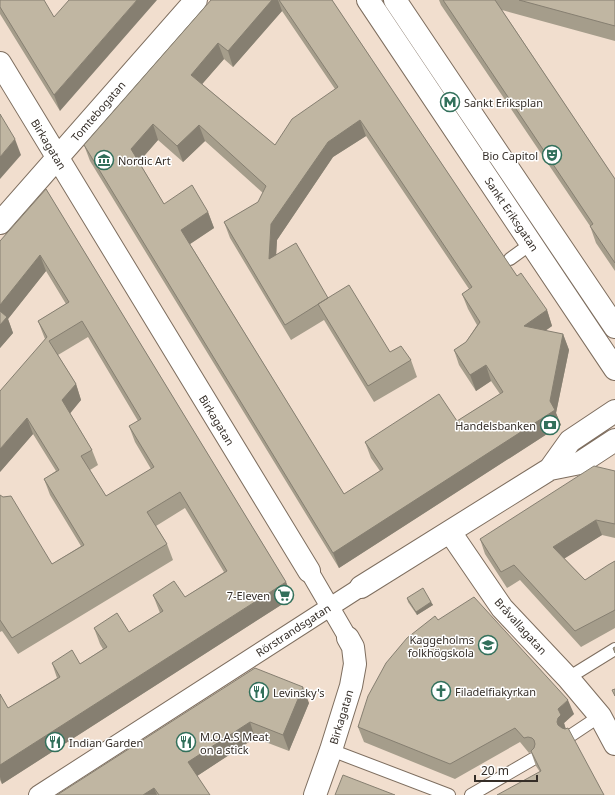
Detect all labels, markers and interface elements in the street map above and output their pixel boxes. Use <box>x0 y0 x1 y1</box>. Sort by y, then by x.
street label: Tomtebogatan <box>67 77 129 145</box>
metro station icon: Sankt Eriksplan <box>439 91 461 113</box>
place label: Sankt Eriksplan <box>464 95 543 110</box>
street label: Birkagatan <box>28 116 70 172</box>
theatre icon: Bio Capitol <box>541 144 563 166</box>
place label: Bio Capitol <box>482 148 538 163</box>
museum icon: Nordic Art <box>93 149 115 171</box>
place label: Nordic Art <box>118 153 171 168</box>
street label: Sankt Eriksgatan <box>482 174 542 254</box>
street label: Birkagatan <box>196 392 238 448</box>
bank icon: Handelsbanken <box>539 414 561 436</box>
place label: Handelsbanken <box>455 418 536 433</box>
supermarket icon: 7-Eleven <box>273 584 295 606</box>
place label: 7-Eleven <box>227 588 270 603</box>
street label: Bråvallagatan <box>492 595 550 657</box>
street label: Rörstrandsgatan <box>253 600 333 660</box>
place label: Kaggeholms folkhögskola <box>408 632 474 660</box>
school or university icon: Kaggeholms folkhögskola <box>477 634 499 656</box>
church icon: Filadelfiakyrkan <box>430 680 452 702</box>
restaurant icon: Levinsky's <box>248 681 270 703</box>
place label: Filadelfiakyrkan <box>455 684 536 699</box>
place label: Levinsky's <box>273 685 325 700</box>
street label: Birkagatan <box>326 688 356 746</box>
place label: M.O.A.S Meat on a stick <box>200 729 269 757</box>
restaurant icon: Indian Garden <box>44 731 66 753</box>
restaurant icon: M.O.A.S Meat on a stick <box>175 731 197 753</box>
place label: Indian Garden <box>69 735 143 750</box>
scale bar <box>475 757 537 783</box>
text: 20 m <box>481 762 509 779</box>

